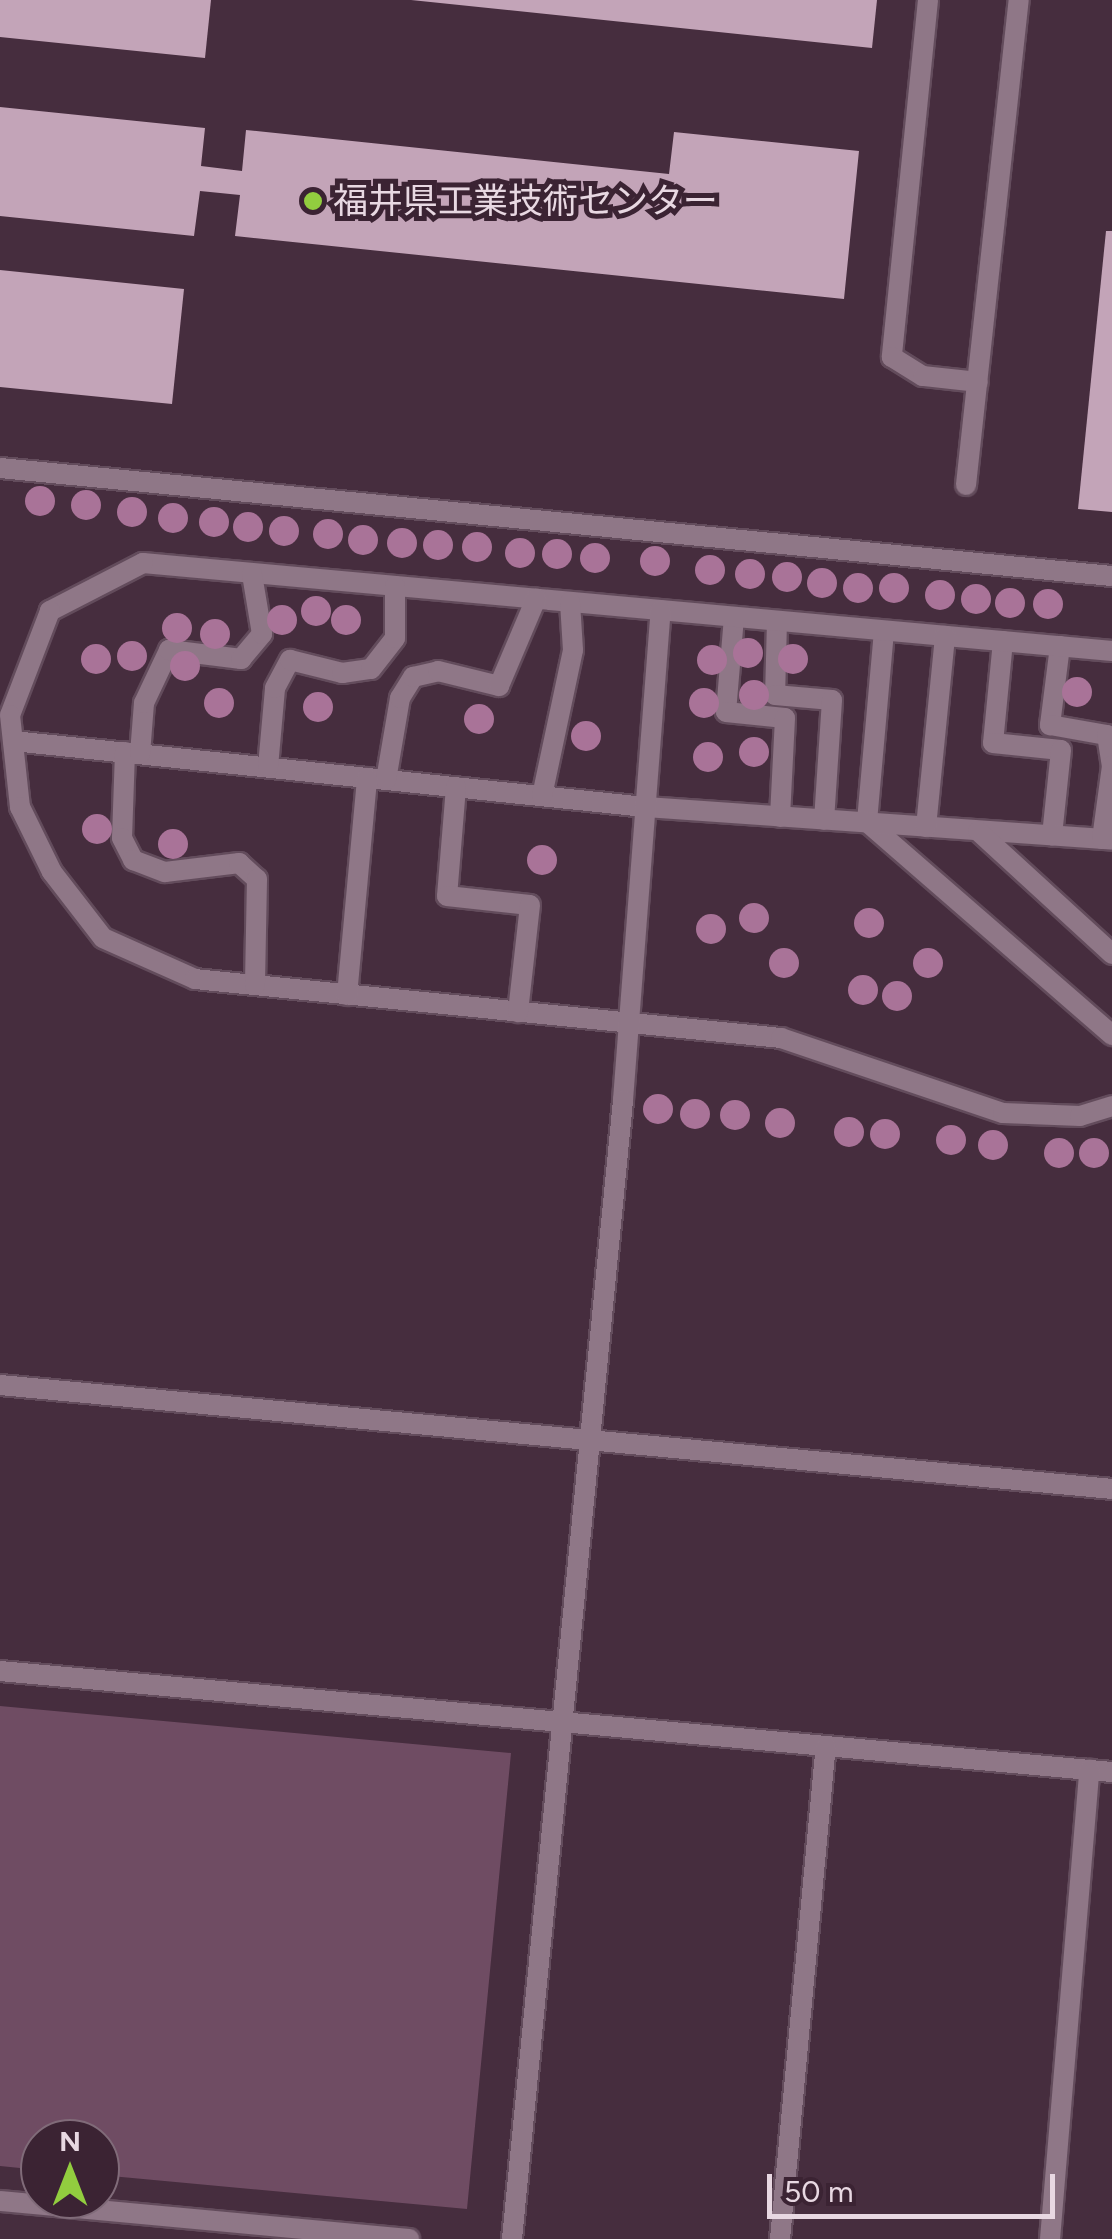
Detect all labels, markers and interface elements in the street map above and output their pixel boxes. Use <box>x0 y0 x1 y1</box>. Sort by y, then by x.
place label: 福井県工業技術センター <box>333 180 718 222</box>
marker: 福井県工業技術センター <box>302 190 324 212</box>
north arrow <box>20 2119 120 2219</box>
text: N <box>59 2124 81 2158</box>
scale bar <box>772 2154 1060 2216</box>
text: 50 m <box>784 2173 853 2210</box>

